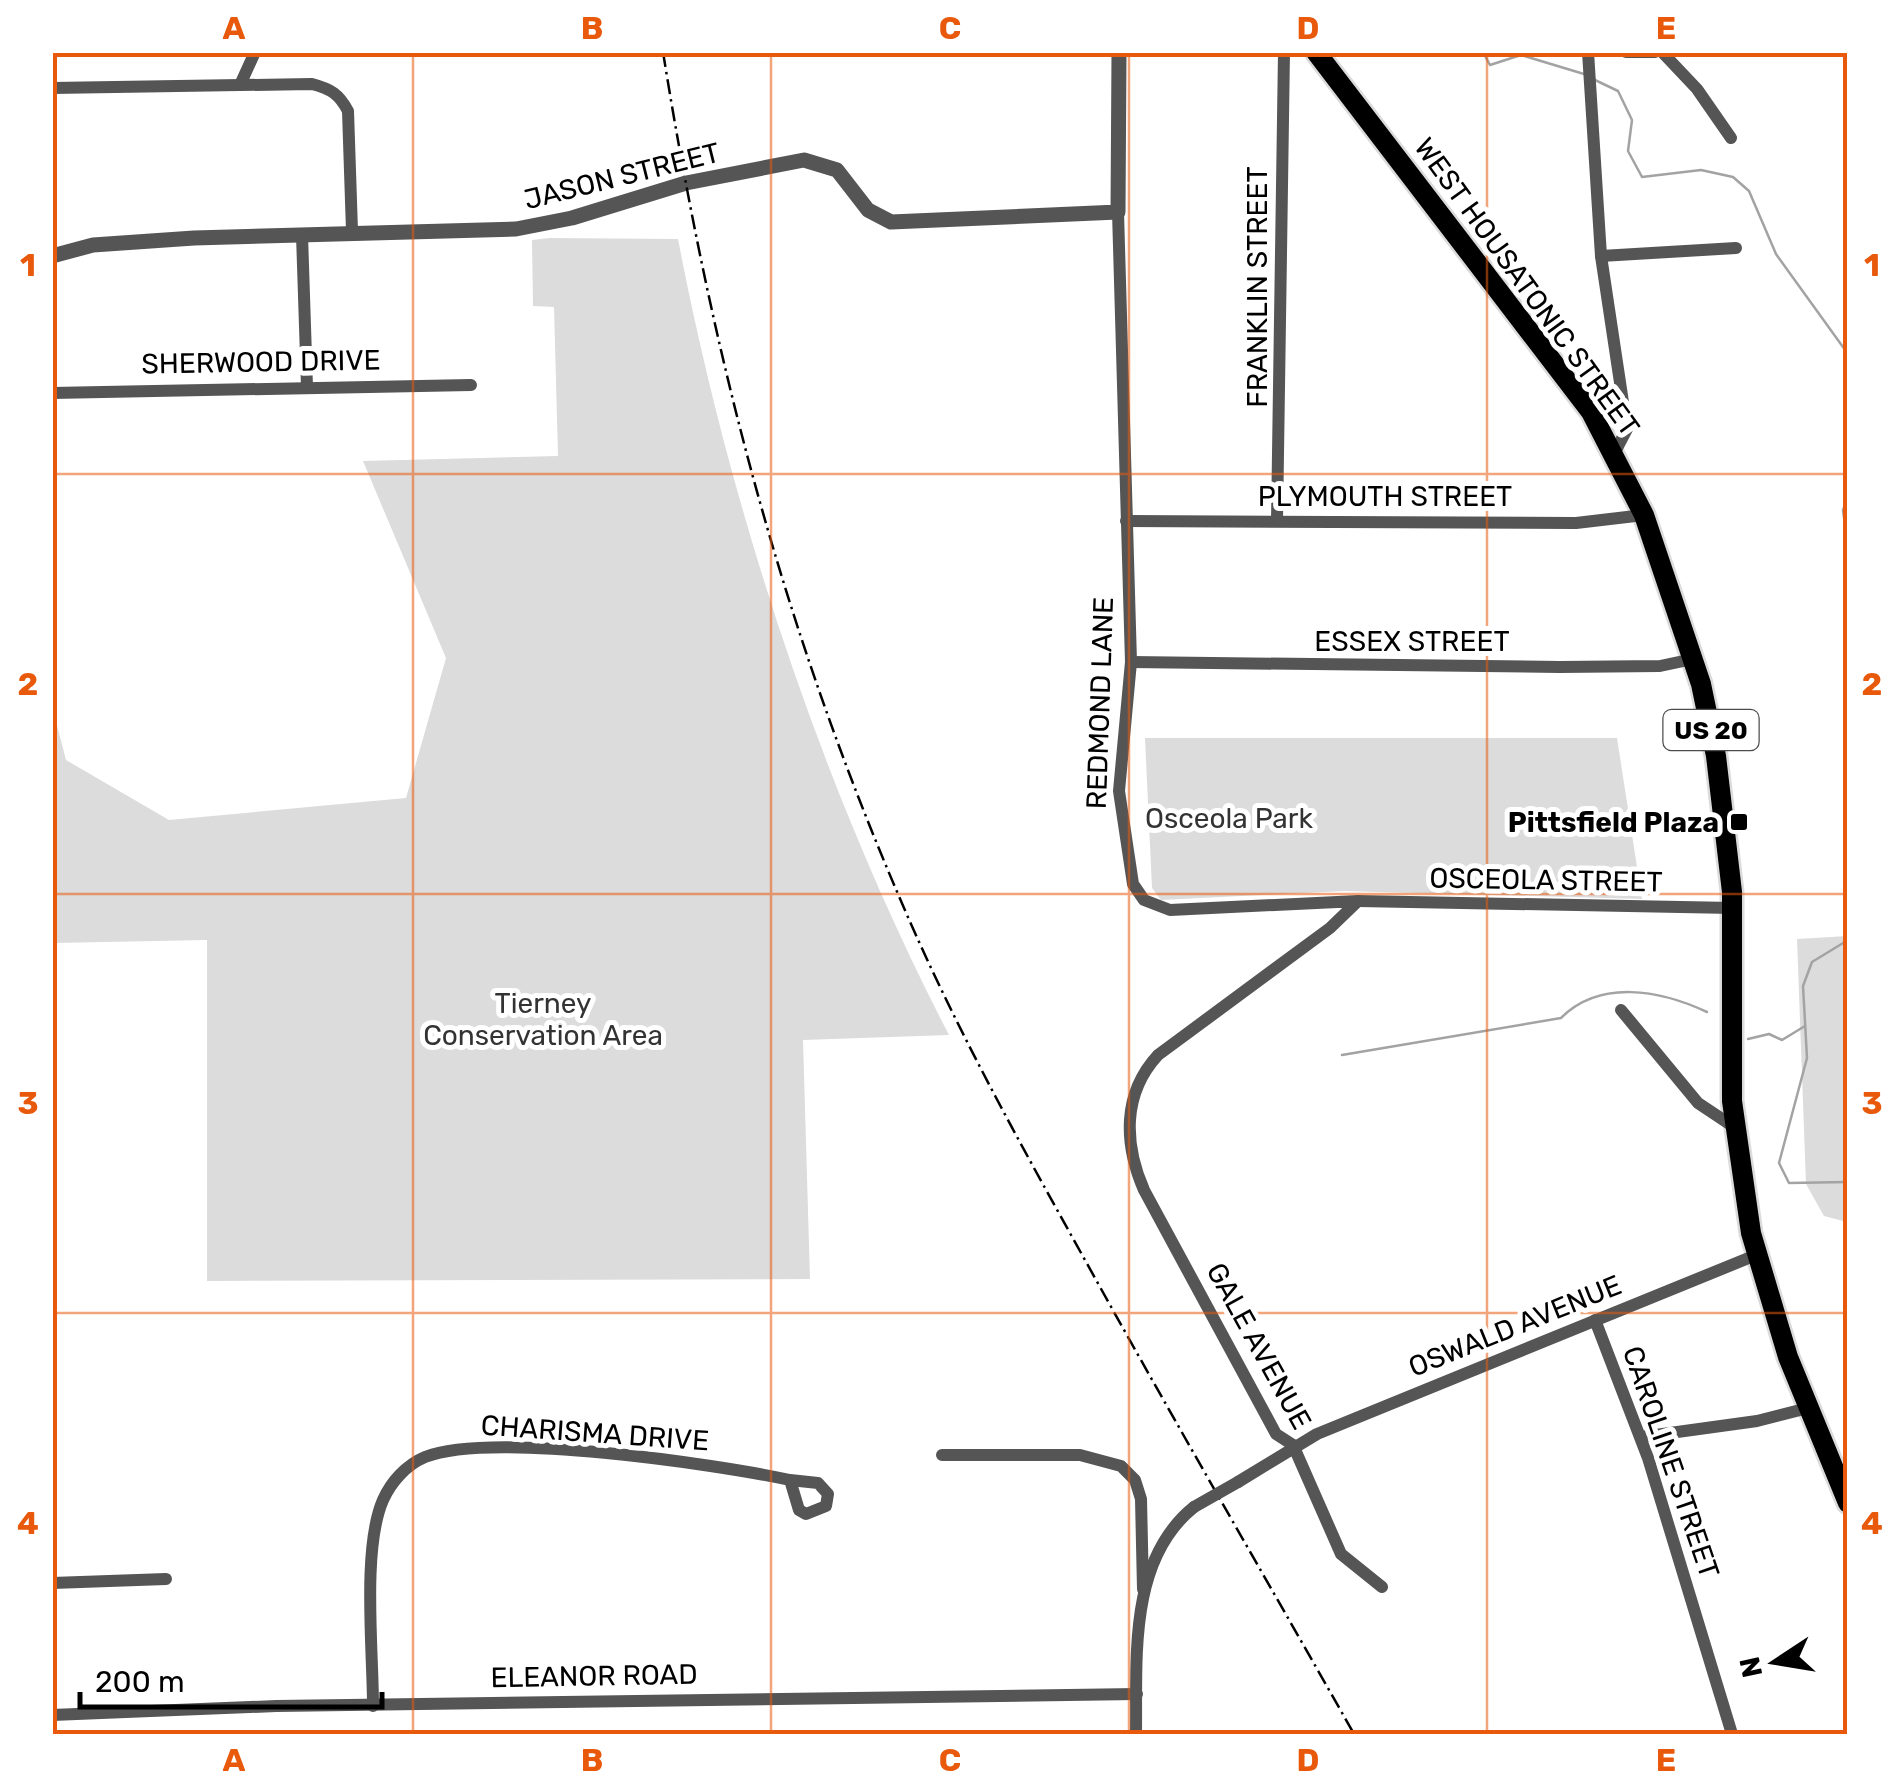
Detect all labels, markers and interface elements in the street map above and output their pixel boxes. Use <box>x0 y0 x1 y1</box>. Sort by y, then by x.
text: A <box>223 9 246 47</box>
text: B <box>581 9 603 47</box>
text: C <box>939 9 961 47</box>
text: D <box>1297 9 1319 47</box>
text: E <box>1656 9 1676 47</box>
street label: WEST HOUSATONIC STREET <box>1408 131 1646 443</box>
street label: JASON STREET <box>521 136 723 216</box>
street label: FRANKLIN STREET <box>1241 166 1274 408</box>
text: 1 <box>20 246 36 284</box>
text: 1 <box>1864 246 1880 284</box>
street label: SHERWOOD DRIVE <box>141 343 381 381</box>
street label: PLYMOUTH STREET <box>1258 480 1512 513</box>
street label: REDMOND LANE <box>1080 596 1120 810</box>
street label: ESSEX STREET <box>1314 625 1510 658</box>
text: 2 <box>18 665 38 703</box>
text: 2 <box>1862 665 1882 703</box>
road number: US 20 <box>1664 710 1758 750</box>
park label: Osceola Park <box>1145 802 1313 835</box>
place label: Pittsfield Plaza <box>1508 806 1719 839</box>
marker: Pittsfield Plaza <box>1728 811 1750 833</box>
street label: OSCEOLA STREET <box>1429 861 1663 899</box>
park label: Tierney Conservation Area <box>423 987 663 1052</box>
text: 3 <box>17 1084 39 1122</box>
text: 3 <box>1861 1084 1883 1122</box>
street label: GALE AVENUE <box>1200 1257 1318 1435</box>
street label: OSWALD AVENUE <box>1404 1268 1626 1384</box>
street label: CAROLINE STREET <box>1616 1342 1726 1582</box>
street label: CHARISMA DRIVE <box>480 1409 710 1457</box>
text: 4 <box>17 1504 39 1542</box>
text: 4 <box>1861 1504 1883 1542</box>
north arrow <box>1725 1612 1825 1712</box>
scale bar <box>80 1647 382 1709</box>
text: N <box>1733 1654 1769 1680</box>
street label: ELEANOR ROAD <box>490 1658 698 1694</box>
text: 200 m <box>95 1664 185 1700</box>
text: A <box>223 1741 246 1779</box>
text: B <box>581 1741 603 1779</box>
text: C <box>939 1741 961 1779</box>
text: D <box>1297 1741 1319 1779</box>
text: E <box>1656 1741 1676 1779</box>

